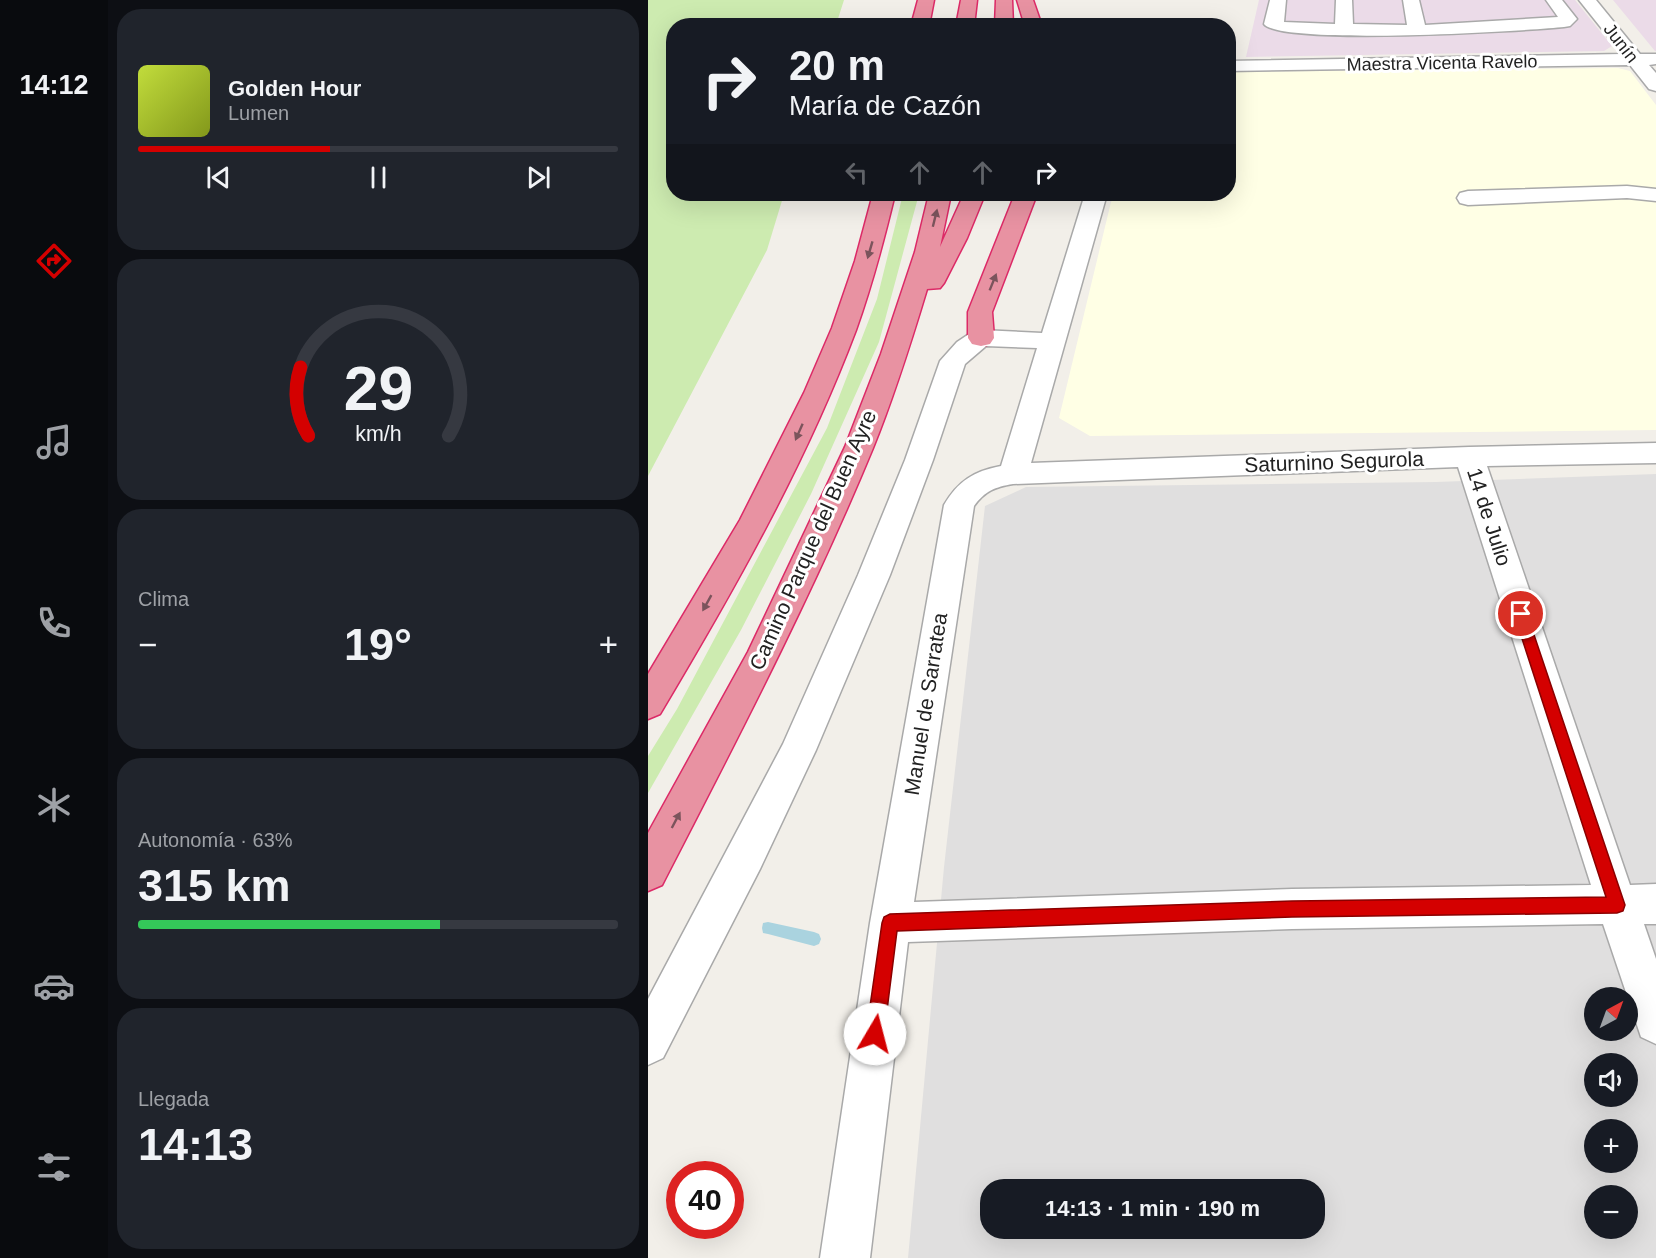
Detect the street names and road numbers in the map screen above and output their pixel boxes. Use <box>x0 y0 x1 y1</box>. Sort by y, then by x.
street label: Junín <box>1600 19 1642 67</box>
street label: Maestra Vicenta Ravelo <box>1346 51 1538 75</box>
street label: Camino Parque del Buen Ayre <box>745 406 880 673</box>
street label: Saturnino Segurola <box>1244 447 1425 476</box>
street label: 14 de Julio <box>1463 465 1516 569</box>
street label: Manuel de Sarratea <box>900 611 951 797</box>

